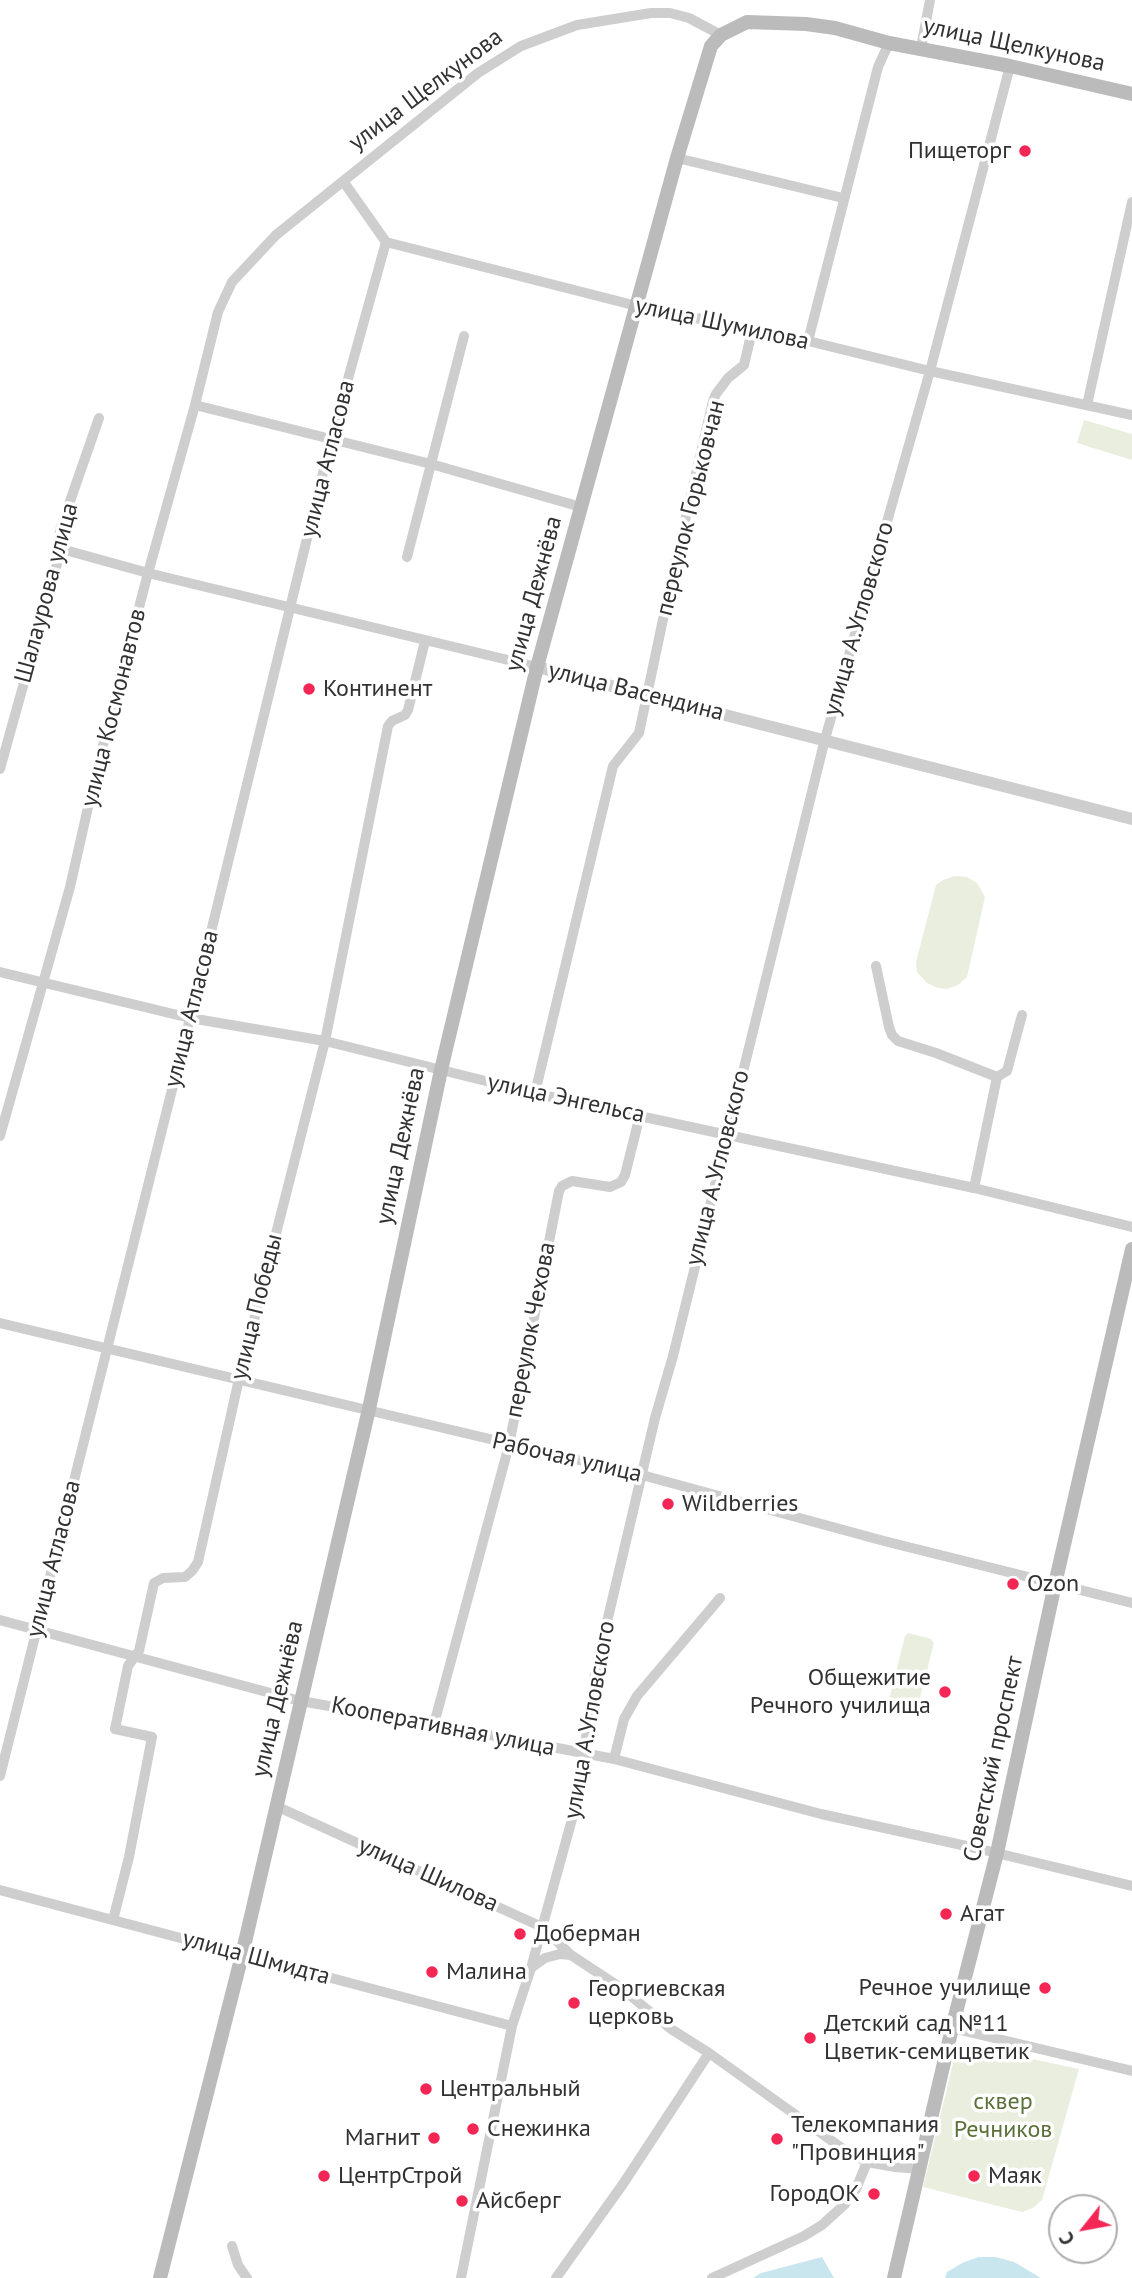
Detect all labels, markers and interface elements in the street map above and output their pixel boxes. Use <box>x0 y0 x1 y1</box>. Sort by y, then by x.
street label: улица Щелкунова <box>920 12 1108 78</box>
street label: улица Щелкунова <box>343 23 509 157</box>
place label: Пищеторг <box>908 137 1011 165</box>
marker: Пищеторг <box>1017 143 1033 159</box>
street label: улица Шумилова <box>632 292 812 356</box>
street label: улица Атласова <box>295 377 361 541</box>
street label: переулок Горьковчан <box>650 397 732 619</box>
street label: Шалаурова улица <box>9 500 85 686</box>
street label: улица Дежнёва <box>499 513 569 675</box>
street label: улица А.Угловского <box>818 519 900 719</box>
street label: улица Космонавтов <box>75 606 153 810</box>
street label: улица Васендина <box>545 656 727 728</box>
place label: Континент <box>323 675 432 703</box>
marker: Континент <box>301 681 317 697</box>
street label: улица Атласова <box>159 927 225 1091</box>
street label: улица Дежнёва <box>370 1065 432 1227</box>
street label: улица А.Угловского <box>680 1067 756 1269</box>
street label: улица Энгельса <box>485 1068 647 1130</box>
street label: улица Победы <box>225 1231 289 1383</box>
street label: переулок Чехова <box>500 1240 562 1420</box>
street label: Рабочая улица <box>489 1427 645 1489</box>
street label: улица Атласова <box>21 1477 87 1641</box>
place label: Wildberries <box>682 1490 798 1518</box>
marker: Wildberries <box>660 1496 676 1512</box>
place label: Ozon <box>1027 1570 1079 1598</box>
marker: Ozon <box>1005 1576 1021 1592</box>
street label: улица Дежнёва <box>246 1618 310 1780</box>
street label: улица А.Угловского <box>558 1619 622 1821</box>
street label: Советский проспект <box>958 1654 1030 1864</box>
place label: Общежитие Речного училища <box>750 1664 931 1720</box>
marker: Общежитие Речного училища <box>937 1684 953 1700</box>
street label: Кооперативная улица <box>329 1691 557 1763</box>
street label: улица Шилова <box>353 1831 503 1919</box>
place label: Агат <box>960 1900 1004 1928</box>
marker: Агат <box>938 1906 954 1922</box>
place label: Доберман <box>534 1920 641 1948</box>
street label: улица Шмидта <box>179 1924 333 1992</box>
marker: Доберман <box>512 1926 528 1942</box>
place label: Малина <box>446 1958 527 1986</box>
marker: Малина <box>424 1964 440 1980</box>
place label: Речное училище <box>859 1974 1031 2002</box>
place label: Георгиевская церковь <box>588 1975 725 2031</box>
marker: Речное училище <box>1037 1980 1053 1996</box>
marker: Георгиевская церковь <box>566 1995 582 2011</box>
place label: Детский сад №11 Цветик-семицветик <box>824 2010 1029 2066</box>
marker: Детский сад №11 Цветик-семицветик <box>802 2030 818 2046</box>
place label: Центральный <box>440 2075 581 2103</box>
marker: Центральный <box>418 2081 434 2097</box>
park label: сквер Речников <box>954 2088 1052 2144</box>
place label: Телекомпания "Провинция" <box>791 2111 939 2167</box>
place label: Снежинка <box>487 2115 591 2143</box>
marker: Снежинка <box>465 2121 481 2137</box>
place label: Магнит <box>345 2124 420 2152</box>
marker: Магнит <box>426 2130 442 2146</box>
marker: Телекомпания "Провинция" <box>769 2131 785 2147</box>
place label: ЦентрСтрой <box>338 2162 462 2190</box>
place label: Маяк <box>988 2162 1042 2190</box>
marker: ЦентрСтрой <box>316 2168 332 2184</box>
marker: Маяк <box>966 2168 982 2184</box>
place label: ГородОК <box>769 2180 860 2208</box>
marker: ГородОК <box>866 2186 882 2202</box>
place label: Айсберг <box>476 2187 561 2215</box>
marker: Айсберг <box>454 2193 470 2209</box>
north arrow <box>1048 2194 1118 2264</box>
text: С <box>1054 2228 1080 2250</box>

